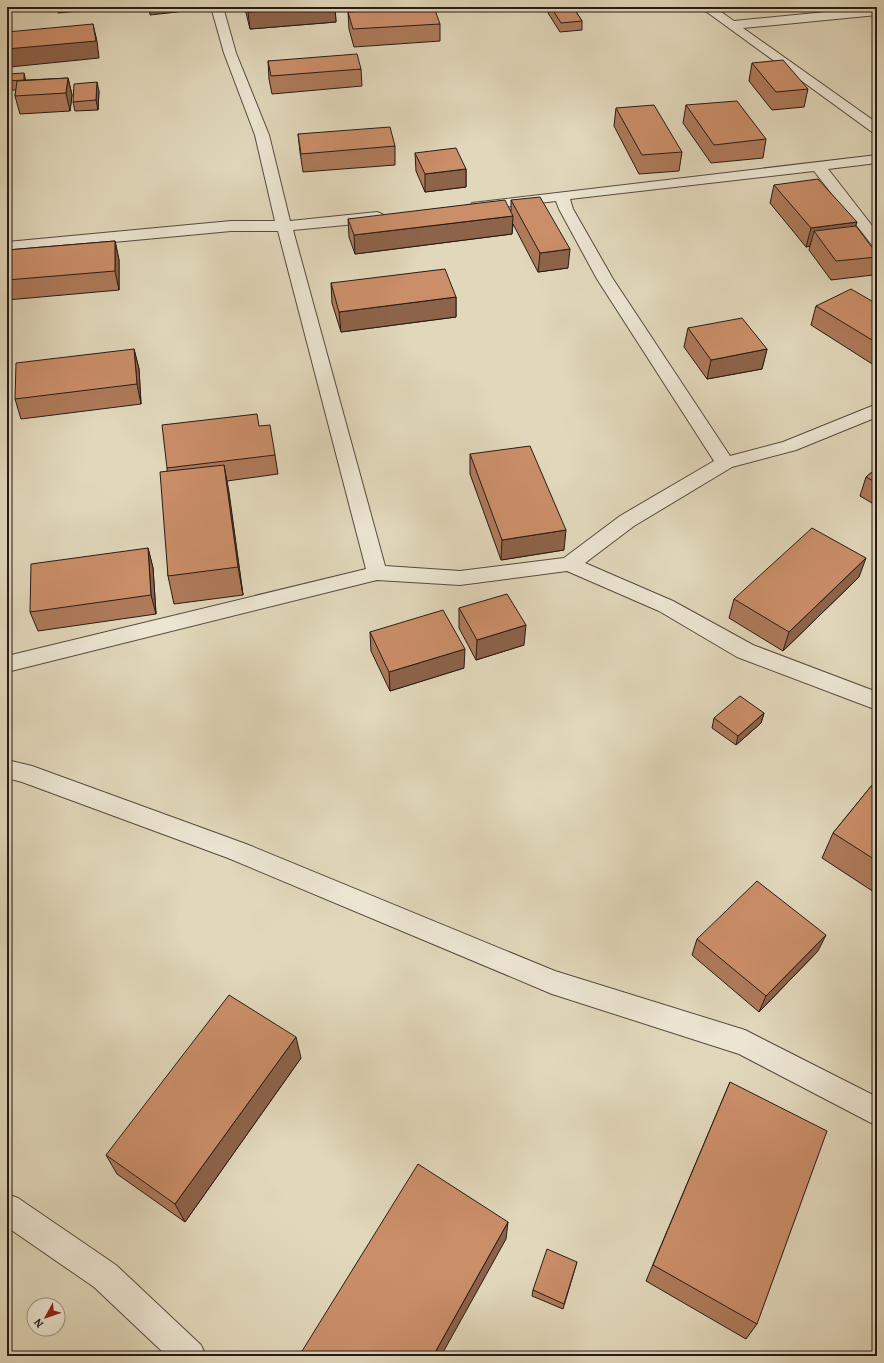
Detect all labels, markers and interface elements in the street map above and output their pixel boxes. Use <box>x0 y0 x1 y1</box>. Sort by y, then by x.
north arrow <box>26 1297 66 1337</box>
text: N <box>30 1315 47 1331</box>

